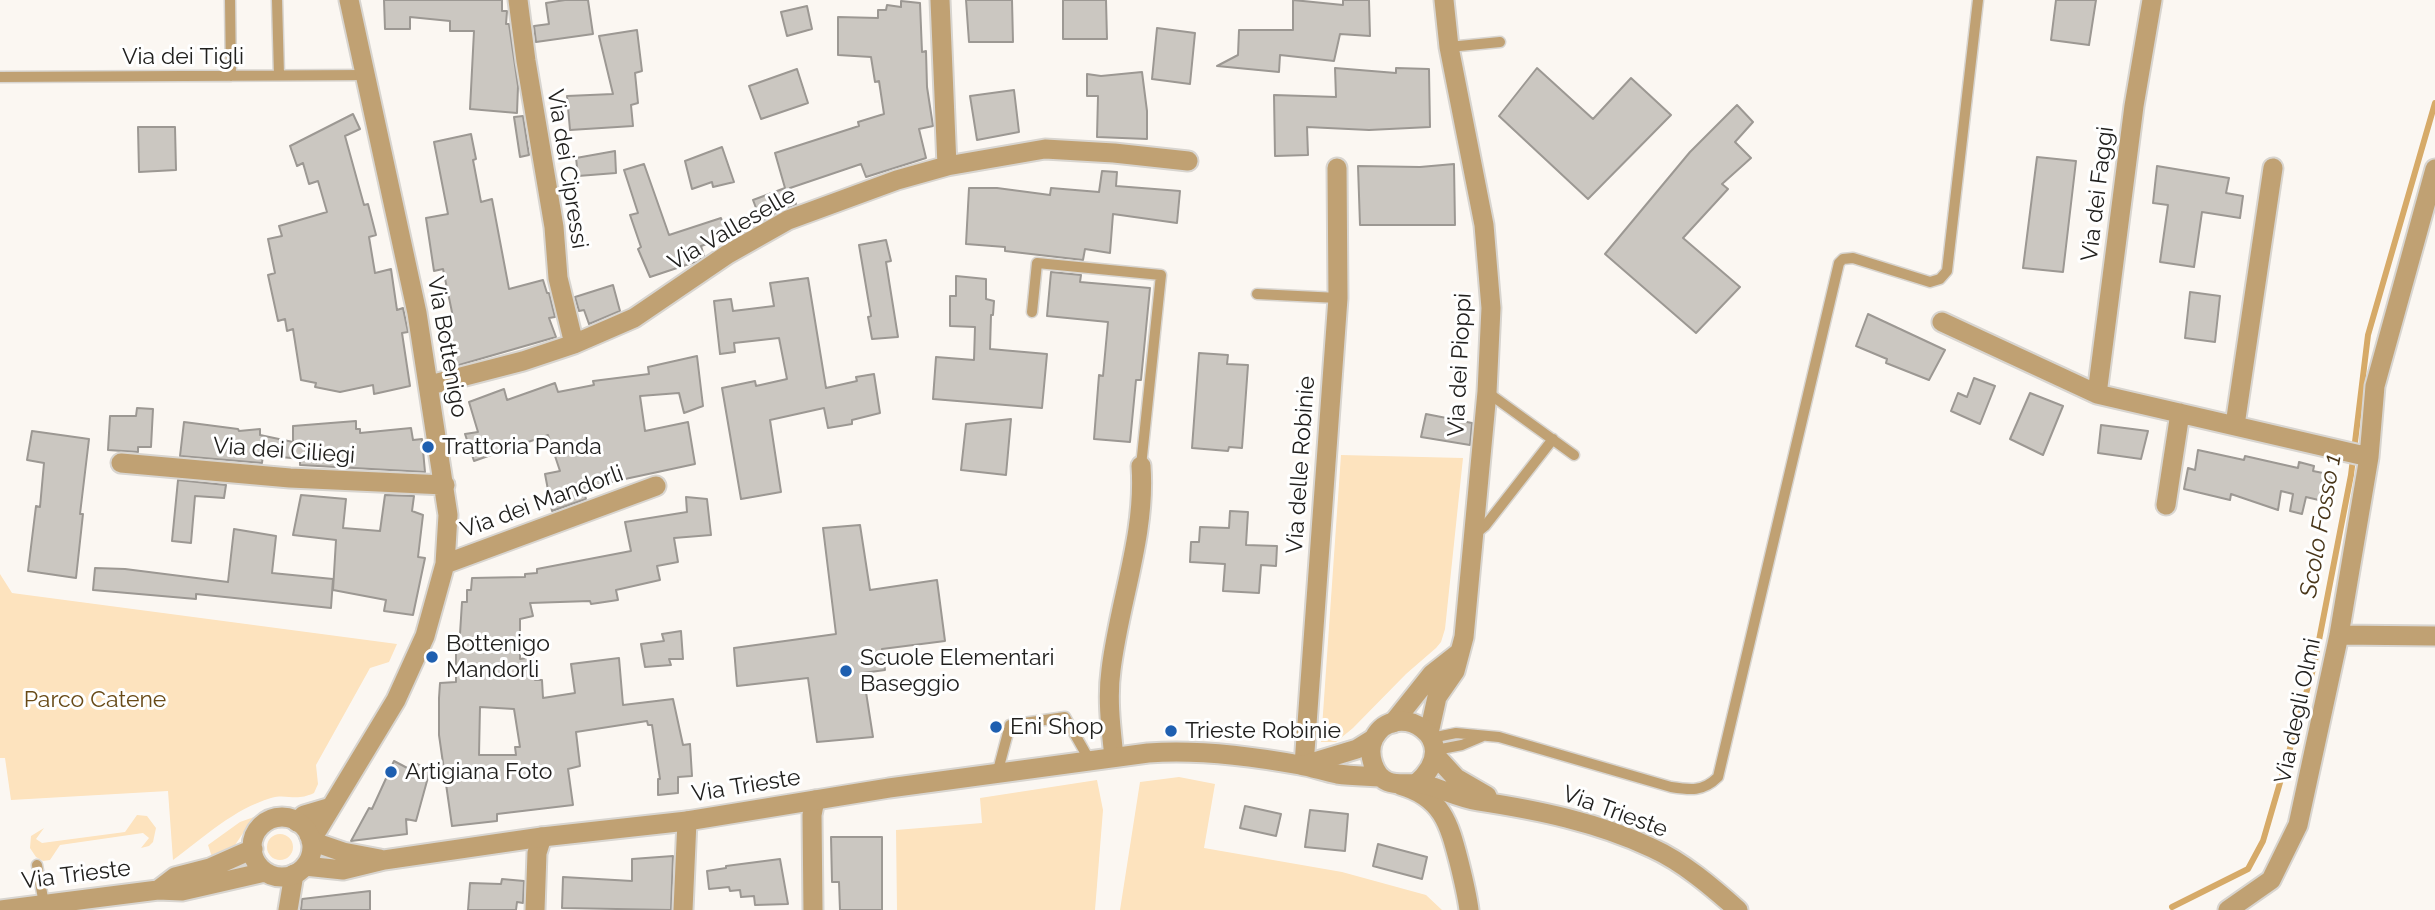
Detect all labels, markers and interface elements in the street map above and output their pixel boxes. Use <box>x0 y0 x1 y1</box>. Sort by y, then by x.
street label: Via dei Tigli <box>122 43 244 71</box>
street label: Via dei Cipressi <box>541 87 593 251</box>
street label: Via dei Faggi <box>2076 125 2120 263</box>
street label: Via Valleselle <box>663 181 801 277</box>
street label: Via Bottenigo <box>421 274 473 420</box>
street label: Via dei Pioppi <box>1442 292 1478 438</box>
street label: Via delle Robinie <box>1281 375 1321 555</box>
street label: Via dei Ciliegi <box>212 432 356 470</box>
place label: Trattoria Panda <box>442 433 602 461</box>
marker: Trattoria Panda <box>420 439 436 455</box>
water label: Scolo Fosso 1 <box>2294 452 2348 600</box>
street label: Via dei Mandorli <box>457 460 627 544</box>
place label: Bottenigo Mandorli <box>446 630 550 684</box>
street label: Via degli Olmi <box>2269 636 2327 786</box>
place label: Scuole Elementari Baseggio <box>860 644 1055 698</box>
marker: Bottenigo Mandorli <box>424 649 440 665</box>
marker: Scuole Elementari Baseggio <box>838 663 854 679</box>
park label: Parco Catene <box>24 686 166 714</box>
place label: Eni Shop <box>1010 713 1103 741</box>
place label: Trieste Robinie <box>1185 717 1341 745</box>
marker: Eni Shop <box>988 719 1004 735</box>
marker: Trieste Robinie <box>1163 723 1179 739</box>
place label: Artigiana Foto <box>405 758 552 786</box>
marker: Artigiana Foto <box>383 764 399 780</box>
street label: Via Trieste <box>690 764 802 808</box>
street label: Via Trieste <box>1559 780 1671 844</box>
street label: Via Trieste <box>20 855 132 895</box>

